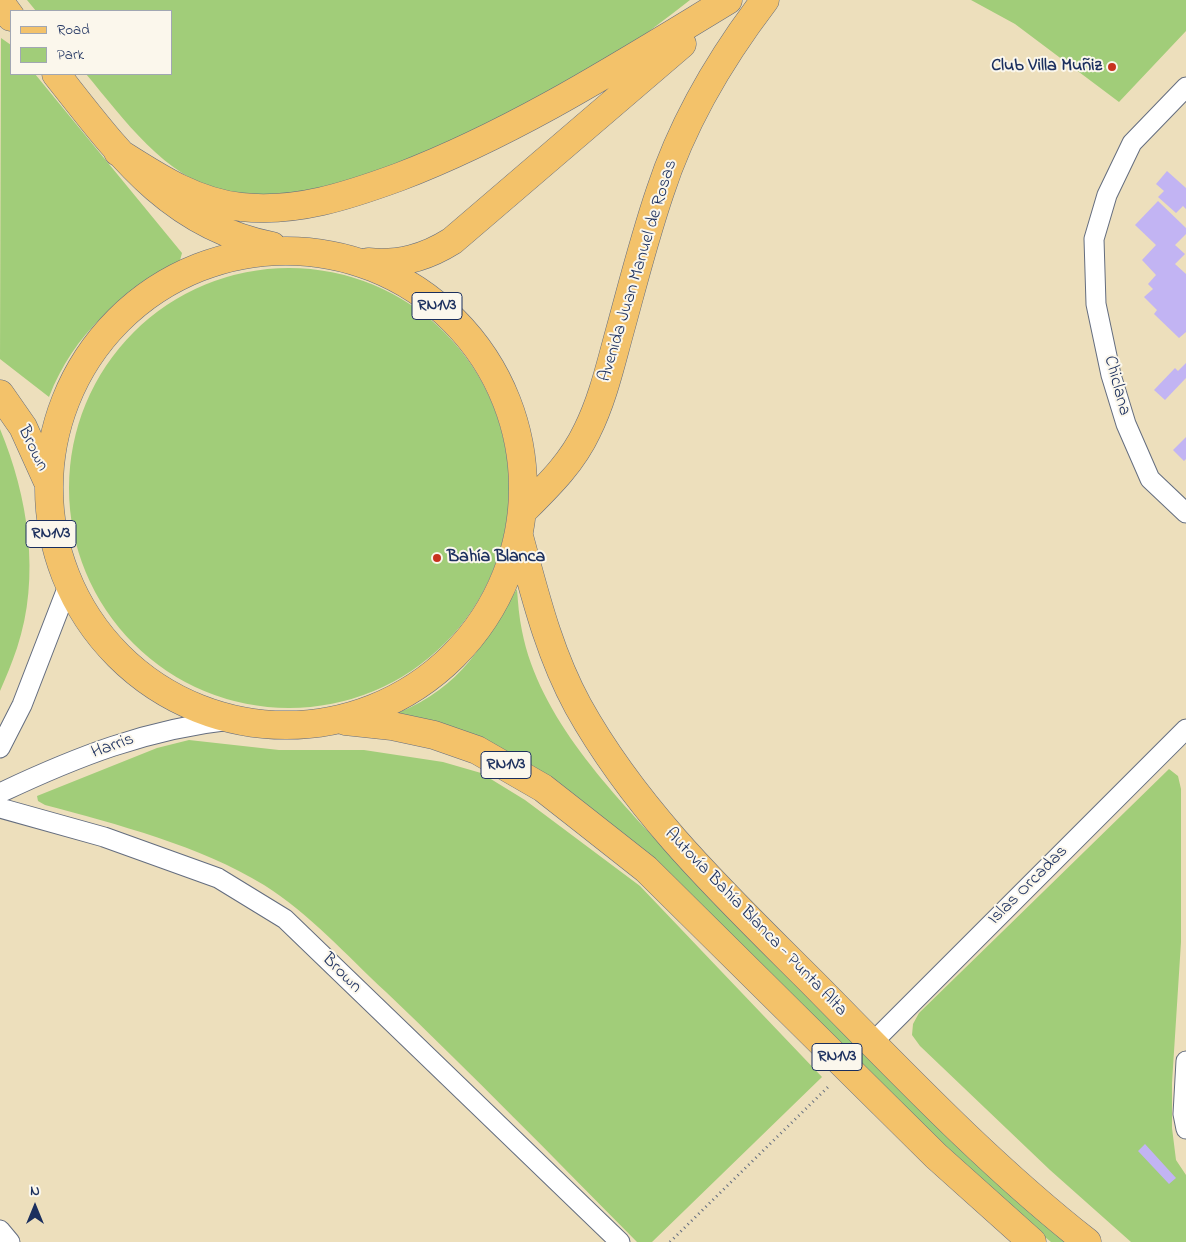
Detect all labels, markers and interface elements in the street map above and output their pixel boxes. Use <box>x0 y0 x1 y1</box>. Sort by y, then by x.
legend <box>10 10 172 75</box>
text: Road <box>57 19 90 41</box>
text: Park <box>57 44 84 66</box>
place label: Club Villa Muñiz <box>991 56 1102 78</box>
marker: Club Villa Muñiz <box>1106 61 1118 73</box>
street label: Avenida Juan Manuel de Rosas <box>595 158 683 384</box>
road number: RN1V3 <box>412 292 462 320</box>
street label: Chiclana <box>1098 354 1134 418</box>
street label: Brown <box>12 423 52 475</box>
road number: RN1V3 <box>26 520 76 548</box>
place label: Bahía Blanca <box>447 547 545 569</box>
marker: Bahía Blanca <box>431 552 443 564</box>
street label: Harris <box>89 729 137 765</box>
road number: RN1V3 <box>481 752 531 778</box>
street label: Autovía Bahía Blanca - Punta Alta <box>659 824 851 1022</box>
street label: Islas Orcadas <box>985 842 1073 930</box>
street label: Brown <box>316 949 366 999</box>
road number: RN1V3 <box>812 1044 862 1070</box>
text: N <box>30 1181 40 1202</box>
north arrow <box>10 1182 60 1232</box>

